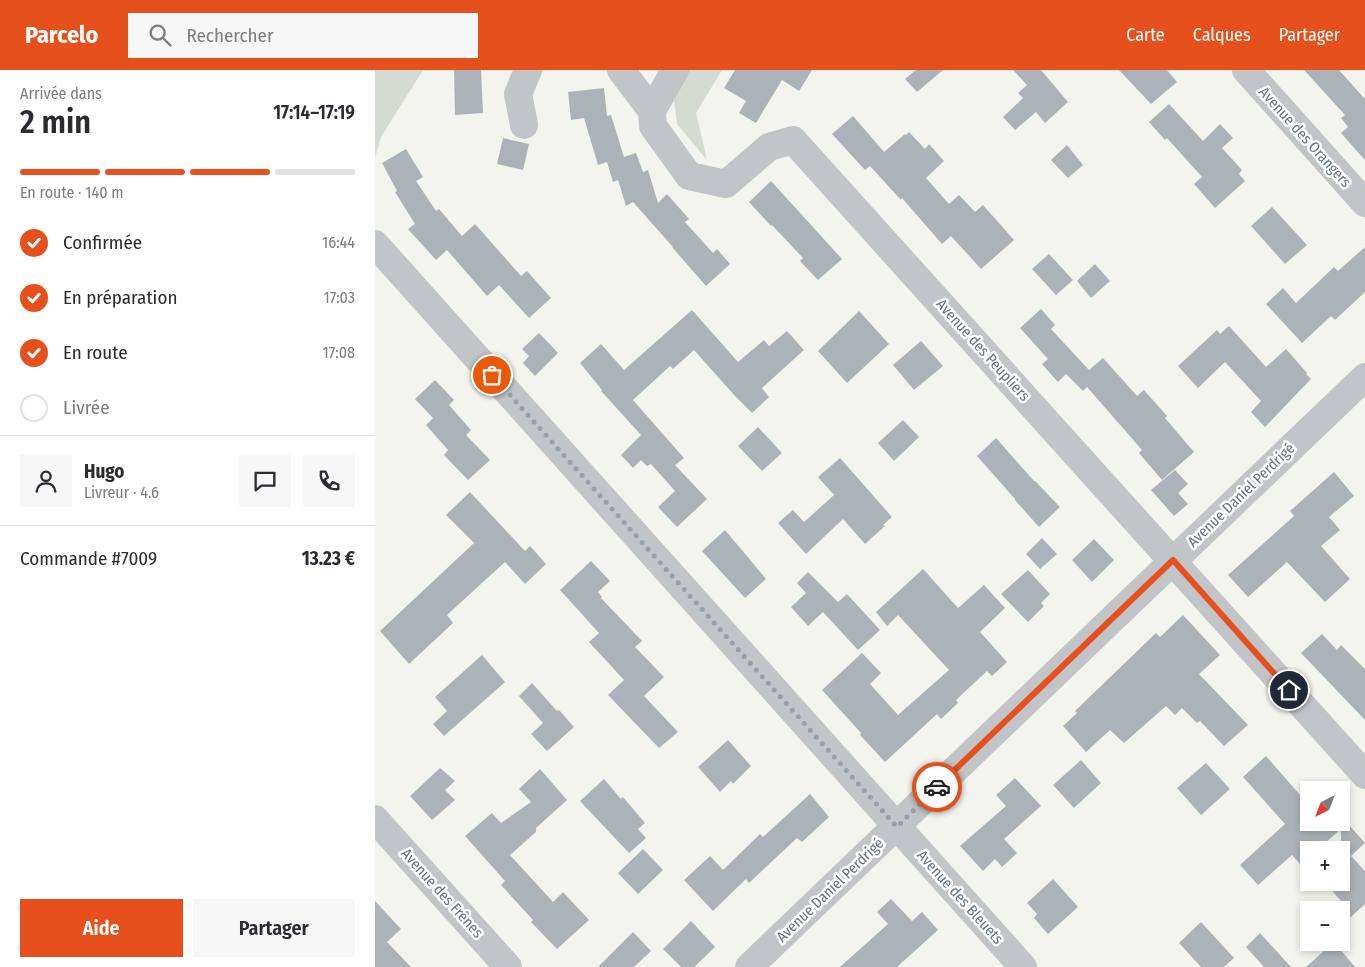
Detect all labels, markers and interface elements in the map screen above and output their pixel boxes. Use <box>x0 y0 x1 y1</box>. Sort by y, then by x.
search box <box>128 13 478 58</box>
text: Parcelo <box>25 21 98 49</box>
icon: search <box>146 21 174 49</box>
text: Rechercher <box>186 24 274 47</box>
text: Carte <box>1126 24 1165 46</box>
text: Calques <box>1193 24 1251 46</box>
text: Partager <box>1279 24 1340 46</box>
street label: Avenue des Orangers <box>1255 83 1355 191</box>
text: Arrivée dans <box>20 84 102 103</box>
text: 17:14–17:19 <box>273 101 355 124</box>
text: 2 min <box>20 103 91 141</box>
text: En route · 140 m <box>20 183 124 202</box>
icon: check <box>20 229 48 257</box>
text: Confirmée <box>63 231 142 254</box>
text: 16:44 <box>322 233 355 252</box>
icon: check <box>20 284 48 312</box>
text: En préparation <box>63 286 177 309</box>
text: 17:03 <box>323 288 355 307</box>
street label: Avenue des Peupliers <box>932 295 1034 405</box>
icon: check <box>20 339 48 367</box>
text: En route <box>63 341 128 364</box>
text: 17:08 <box>323 343 355 362</box>
pin <box>471 354 513 396</box>
icon: bag <box>478 361 506 389</box>
text: Livrée <box>63 396 110 419</box>
street label: Avenue Daniel Perdrigé <box>1184 439 1298 551</box>
button: person <box>20 455 72 507</box>
button: chat <box>239 455 291 507</box>
button: phone <box>303 455 355 507</box>
text: Hugo <box>84 460 124 483</box>
text: Livreur · 4.6 <box>84 483 159 502</box>
text: Commande #7009 <box>20 547 157 570</box>
text: 13.23 € <box>302 547 355 570</box>
pin <box>1268 669 1310 711</box>
icon: home <box>1275 676 1303 704</box>
courier <box>912 762 962 812</box>
icon: car <box>923 773 951 801</box>
north arrow <box>1300 781 1350 831</box>
map controls <box>1300 781 1350 951</box>
street label: Avenue Daniel Perdrigé <box>773 834 887 946</box>
button: + <box>1300 841 1350 891</box>
street label: Avenue des Frênes <box>397 845 487 941</box>
street label: Avenue des Bleuets <box>913 846 1007 948</box>
button: Aide <box>20 899 183 957</box>
button: Partager <box>193 899 355 957</box>
button: − <box>1300 901 1350 951</box>

